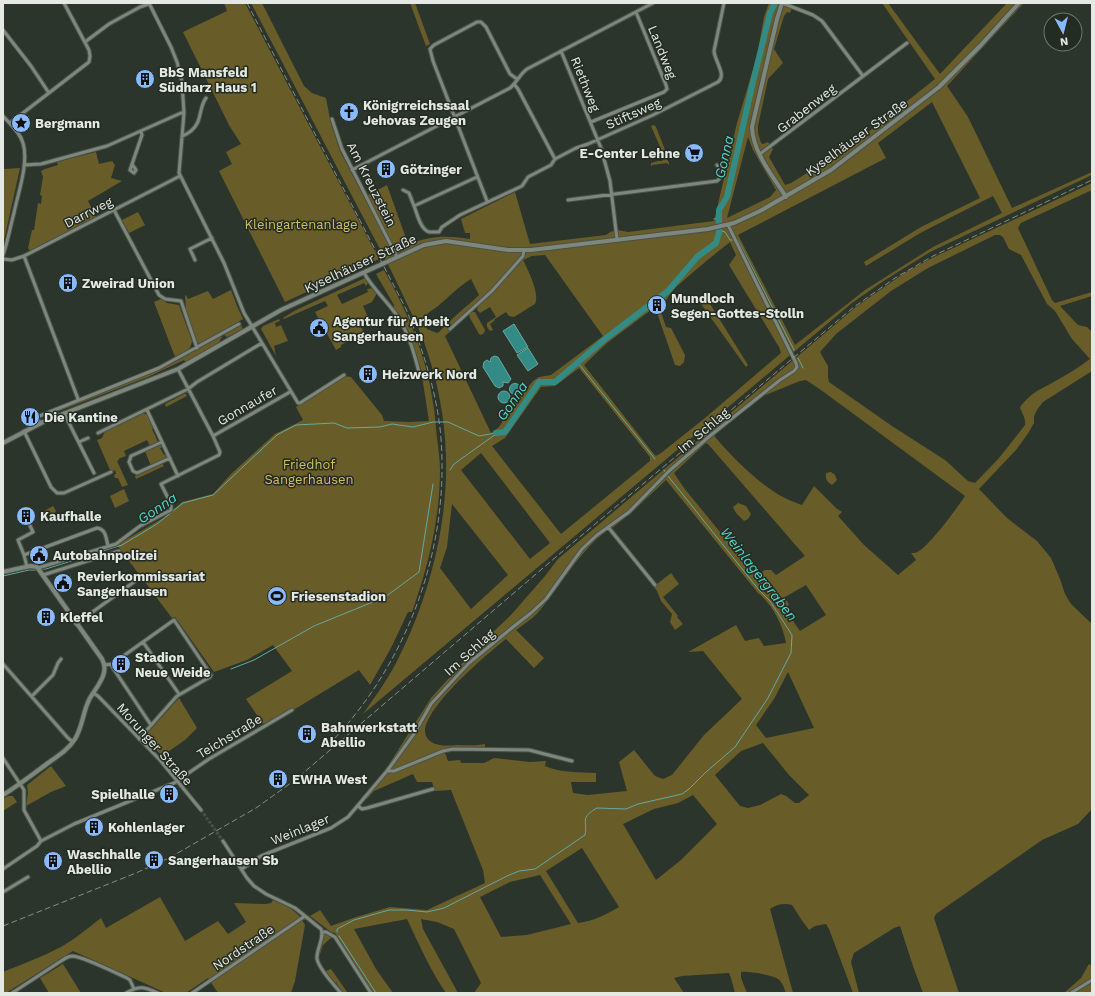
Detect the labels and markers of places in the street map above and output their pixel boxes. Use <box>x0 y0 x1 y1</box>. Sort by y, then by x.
place label: BbS Mansfeld Südharz Haus 1 <box>159 65 257 95</box>
building icon: BbS Mansfeld Südharz Haus 1 <box>134 68 156 90</box>
place label: Königrreichssaal Jehovas Zeugen <box>363 98 470 128</box>
church icon: Königrreichssaal Jehovas Zeugen <box>338 101 360 123</box>
place icon: Bergmann <box>10 112 32 134</box>
place label: Bergmann <box>35 116 100 131</box>
supermarket icon: E-Center Lehne <box>683 142 705 164</box>
place label: E-Center Lehne <box>580 146 680 161</box>
building icon: Götzinger <box>375 158 397 180</box>
place label: Götzinger <box>400 162 462 177</box>
building icon: Zweirad Union <box>57 272 79 294</box>
place label: Zweirad Union <box>82 276 175 291</box>
place label: Mundloch Segen-Gottes-Stolln <box>671 291 804 321</box>
building icon: Mundloch Segen-Gottes-Stolln <box>646 294 668 316</box>
place label: Agentur für Arbeit Sangerhausen <box>333 314 449 344</box>
public building icon: Agentur für Arbeit Sangerhausen <box>308 317 330 339</box>
building icon: Heizwerk Nord <box>357 363 379 385</box>
place label: Heizwerk Nord <box>382 367 477 382</box>
restaurant icon: Die Kantine <box>19 406 41 428</box>
place label: Die Kantine <box>44 410 118 425</box>
building icon: Kaufhalle <box>15 505 37 527</box>
place label: Kaufhalle <box>40 509 102 524</box>
public building icon: Autobahnpolizei <box>28 544 50 566</box>
place label: Autobahnpolizei <box>53 548 157 563</box>
place label: Revierkommissariat Sangerhausen <box>77 569 205 599</box>
public building icon: Revierkommissariat Sangerhausen <box>52 572 74 594</box>
sports icon: Friesenstadion <box>266 585 288 607</box>
place label: Friesenstadion <box>291 589 386 604</box>
building icon: Kleffel <box>35 606 57 628</box>
place label: Kleffel <box>60 610 104 625</box>
place label: Stadion Neue Weide <box>135 650 211 680</box>
building icon: Stadion Neue Weide <box>110 653 132 675</box>
place label: Bahnwerkstatt Abellio <box>321 720 417 750</box>
building icon: Bahnwerkstatt Abellio <box>296 723 318 745</box>
building icon: EWHA West <box>267 768 289 790</box>
place label: EWHA West <box>292 772 368 787</box>
building icon: Spielhalle <box>158 783 180 805</box>
place label: Spielhalle <box>91 787 155 802</box>
building icon: Kohlenlager <box>83 816 105 838</box>
place label: Kohlenlager <box>108 820 185 835</box>
place label: Waschhalle Abellio <box>67 847 141 877</box>
building icon: Sangerhausen Sb <box>143 849 165 871</box>
building icon: Waschhalle Abellio <box>42 850 64 872</box>
place label: Sangerhausen Sb <box>168 853 279 868</box>

